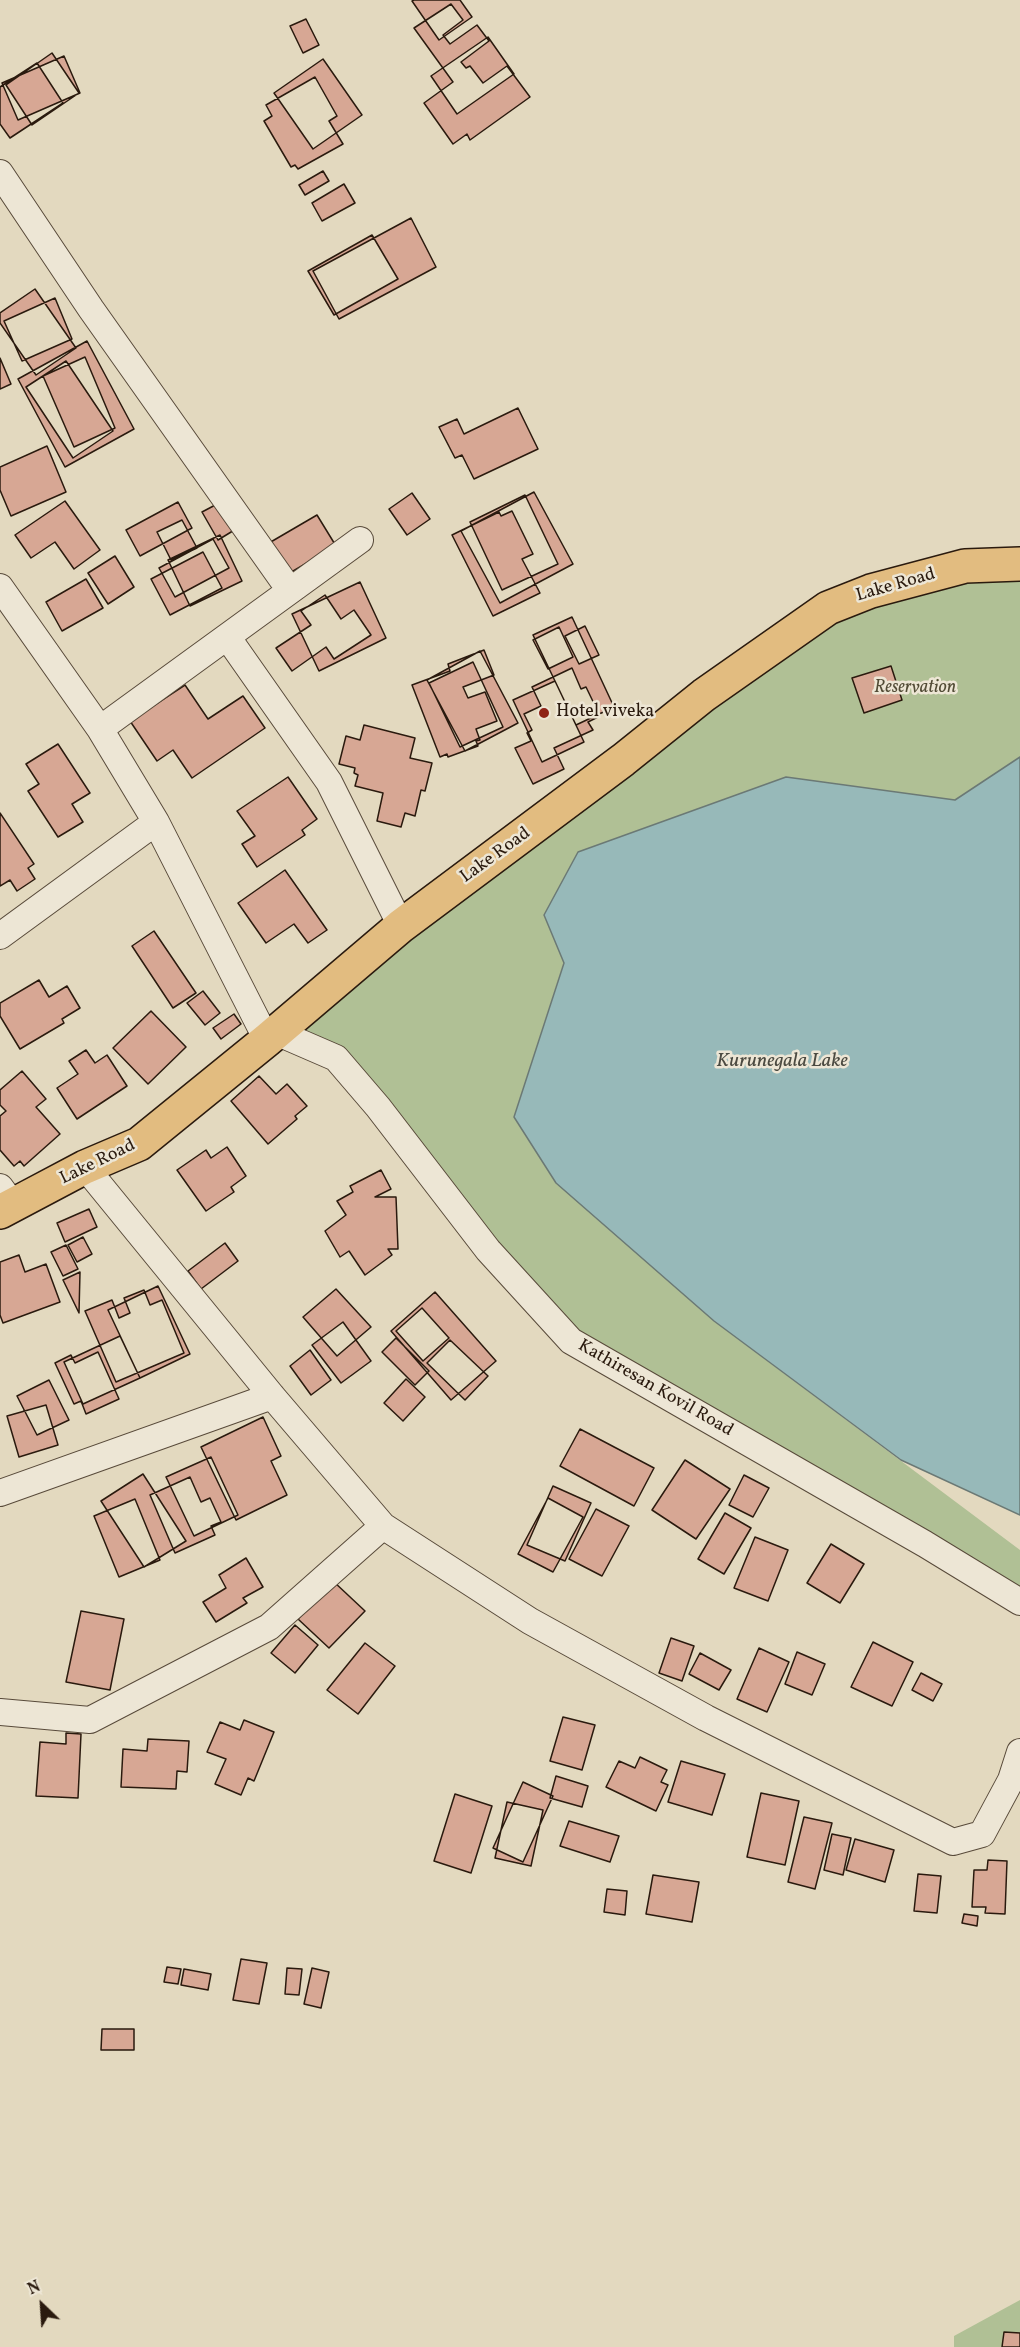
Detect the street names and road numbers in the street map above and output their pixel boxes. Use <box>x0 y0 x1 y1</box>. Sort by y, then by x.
street label: Lake Road <box>854 564 938 608</box>
street label: Lake Road <box>457 823 535 889</box>
street label: Lake Road <box>57 1135 139 1191</box>
street label: Kathiresan Kovil Road <box>573 1336 737 1442</box>

